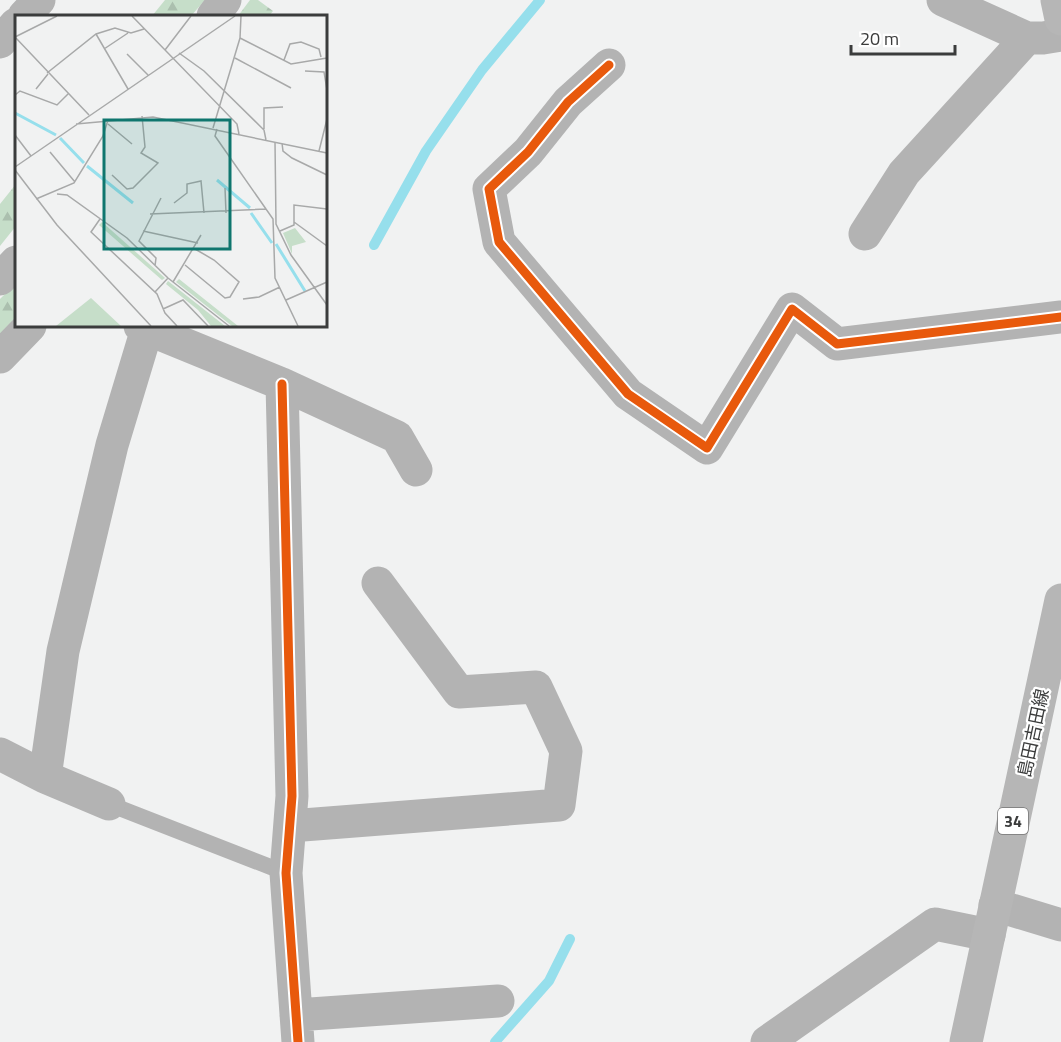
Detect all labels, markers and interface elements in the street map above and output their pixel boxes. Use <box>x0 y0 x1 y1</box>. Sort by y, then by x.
inset map <box>15 15 327 327</box>
scale bar <box>851 18 954 56</box>
text: 20 m <box>860 25 899 52</box>
street label: 島田吉田線 <box>1010 686 1056 780</box>
road number: 34 <box>998 808 1028 834</box>

